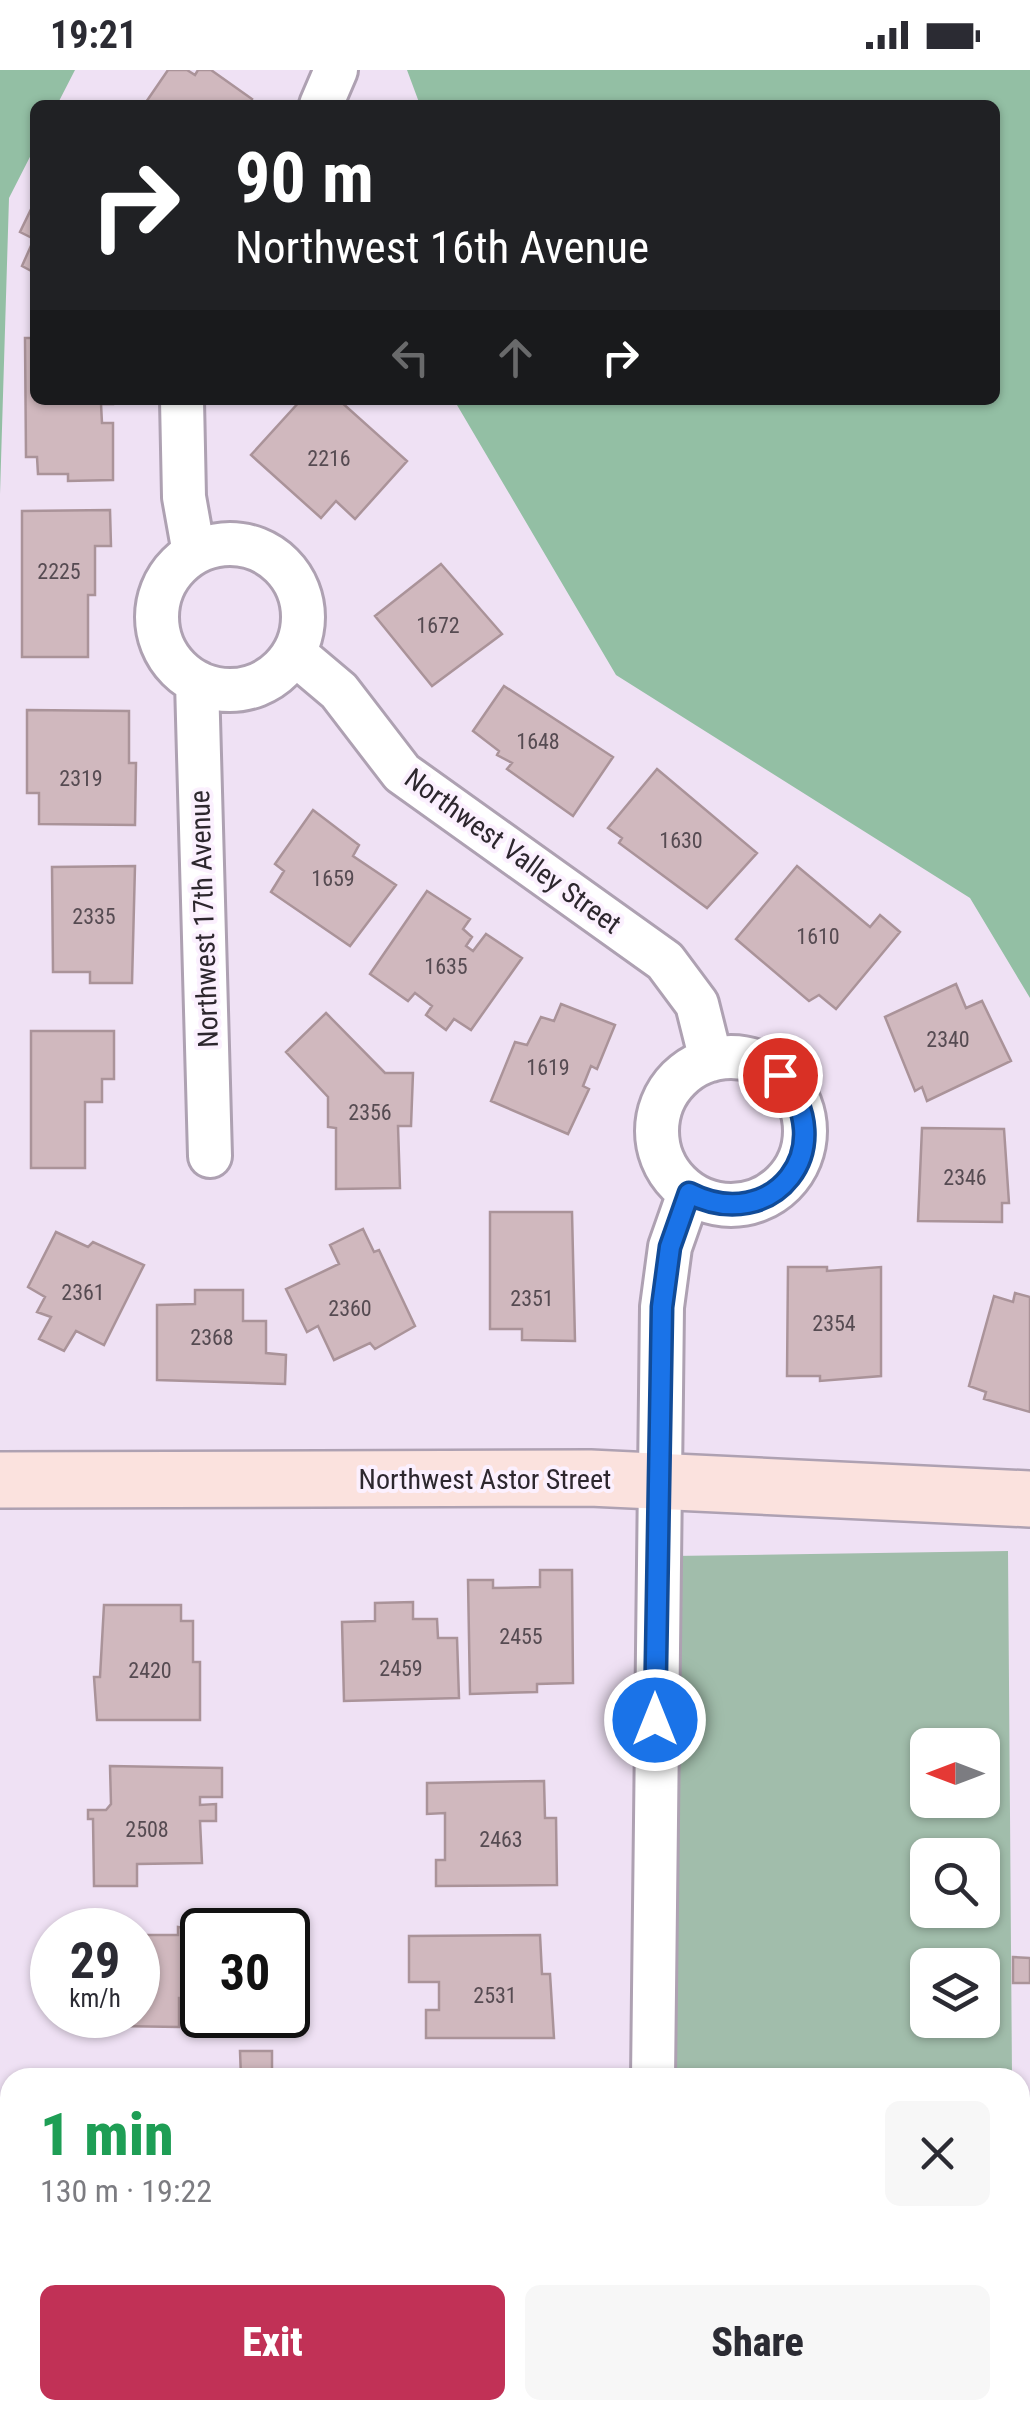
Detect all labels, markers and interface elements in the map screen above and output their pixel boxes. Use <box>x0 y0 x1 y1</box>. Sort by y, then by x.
text: 19:21 <box>50 13 137 57</box>
text: 90 m <box>235 137 374 219</box>
icon: right <box>70 140 200 270</box>
text: Northwest 16th Avenue <box>235 221 649 274</box>
icon: left <box>383 330 438 385</box>
icon: ahead <box>488 330 543 385</box>
icon: right <box>593 330 648 385</box>
house number: 2216 <box>307 446 351 471</box>
house number: 2225 <box>37 559 81 584</box>
house number: 1672 <box>416 613 460 638</box>
house number: 1648 <box>516 729 560 754</box>
street label: Northwest Valley Street <box>398 761 628 941</box>
house number: 2319 <box>59 766 103 791</box>
street label: Northwest 17th Avenue <box>183 790 225 1048</box>
house number: 1630 <box>659 828 703 853</box>
house number: 1659 <box>311 866 355 891</box>
house number: 2335 <box>72 904 116 929</box>
house number: 1610 <box>796 924 840 949</box>
house number: 1635 <box>424 954 468 979</box>
house number: 2340 <box>926 1027 970 1052</box>
pin <box>738 1033 823 1118</box>
icon: arrive <box>753 1048 808 1103</box>
house number: 1619 <box>526 1055 570 1080</box>
house number: 2356 <box>348 1100 392 1125</box>
house number: 2346 <box>943 1165 987 1190</box>
house number: 2361 <box>61 1280 105 1305</box>
house number: 2351 <box>510 1286 554 1311</box>
house number: 2360 <box>328 1296 372 1321</box>
house number: 2354 <box>812 1311 856 1336</box>
house number: 2368 <box>190 1325 234 1350</box>
street label: Northwest Astor Street <box>359 1463 611 1496</box>
house number: 2455 <box>499 1624 543 1649</box>
house number: 2459 <box>379 1656 423 1681</box>
house number: 2420 <box>128 1658 172 1683</box>
position arrow <box>603 1668 707 1772</box>
north arrow <box>910 1728 1000 1818</box>
map controls <box>910 1728 1000 2038</box>
house number: 2508 <box>125 1817 169 1842</box>
house number: 2463 <box>479 1827 523 1852</box>
button: search <box>910 1838 1000 1928</box>
speed limit sign: 30 <box>180 1908 310 2038</box>
text: 29 <box>70 1932 120 1990</box>
button: layers <box>910 1948 1000 2038</box>
house number: 2531 <box>473 1983 517 2008</box>
text: km/h <box>69 1984 121 2013</box>
text: 1 min <box>40 2099 174 2170</box>
button: close <box>885 2101 990 2206</box>
text: 130 m · 19:22 <box>40 2172 212 2210</box>
button: Exit <box>40 2285 505 2400</box>
button: Share <box>525 2285 990 2400</box>

